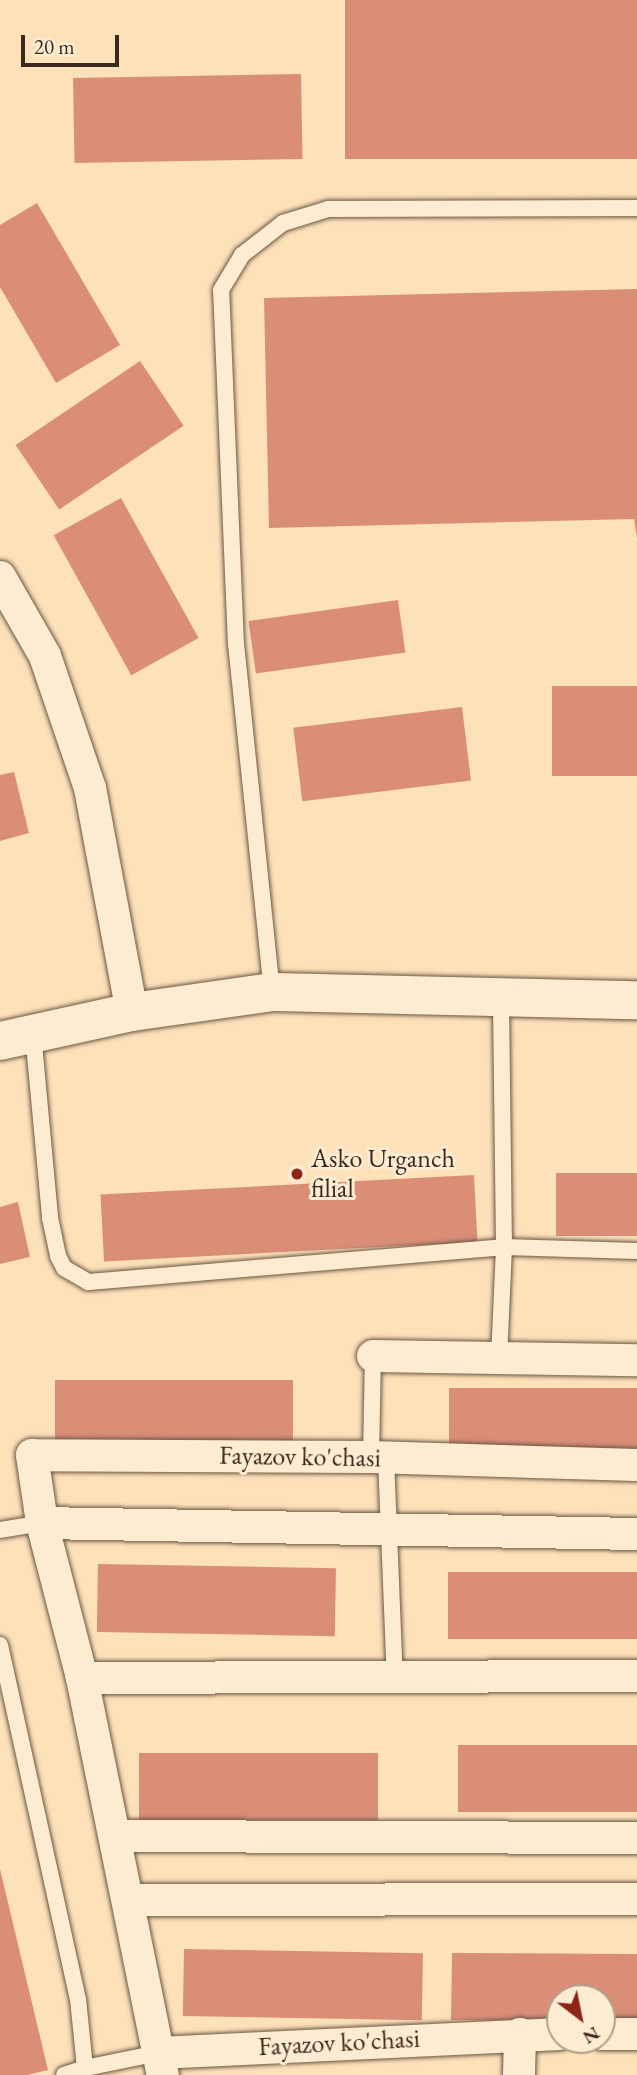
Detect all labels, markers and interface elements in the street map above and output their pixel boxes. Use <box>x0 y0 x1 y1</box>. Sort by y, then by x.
scale bar <box>24 21 122 65</box>
text: 20 m <box>34 33 75 60</box>
place label: Asko Urganch filial <box>311 1143 455 1204</box>
marker: Asko Urganch filial <box>289 1166 305 1182</box>
street label: Fayazov ko'chasi <box>219 1440 381 1474</box>
north arrow <box>546 1984 616 2054</box>
text: N <box>578 2021 604 2050</box>
street label: Fayazov ko'chasi <box>257 2023 421 2063</box>

